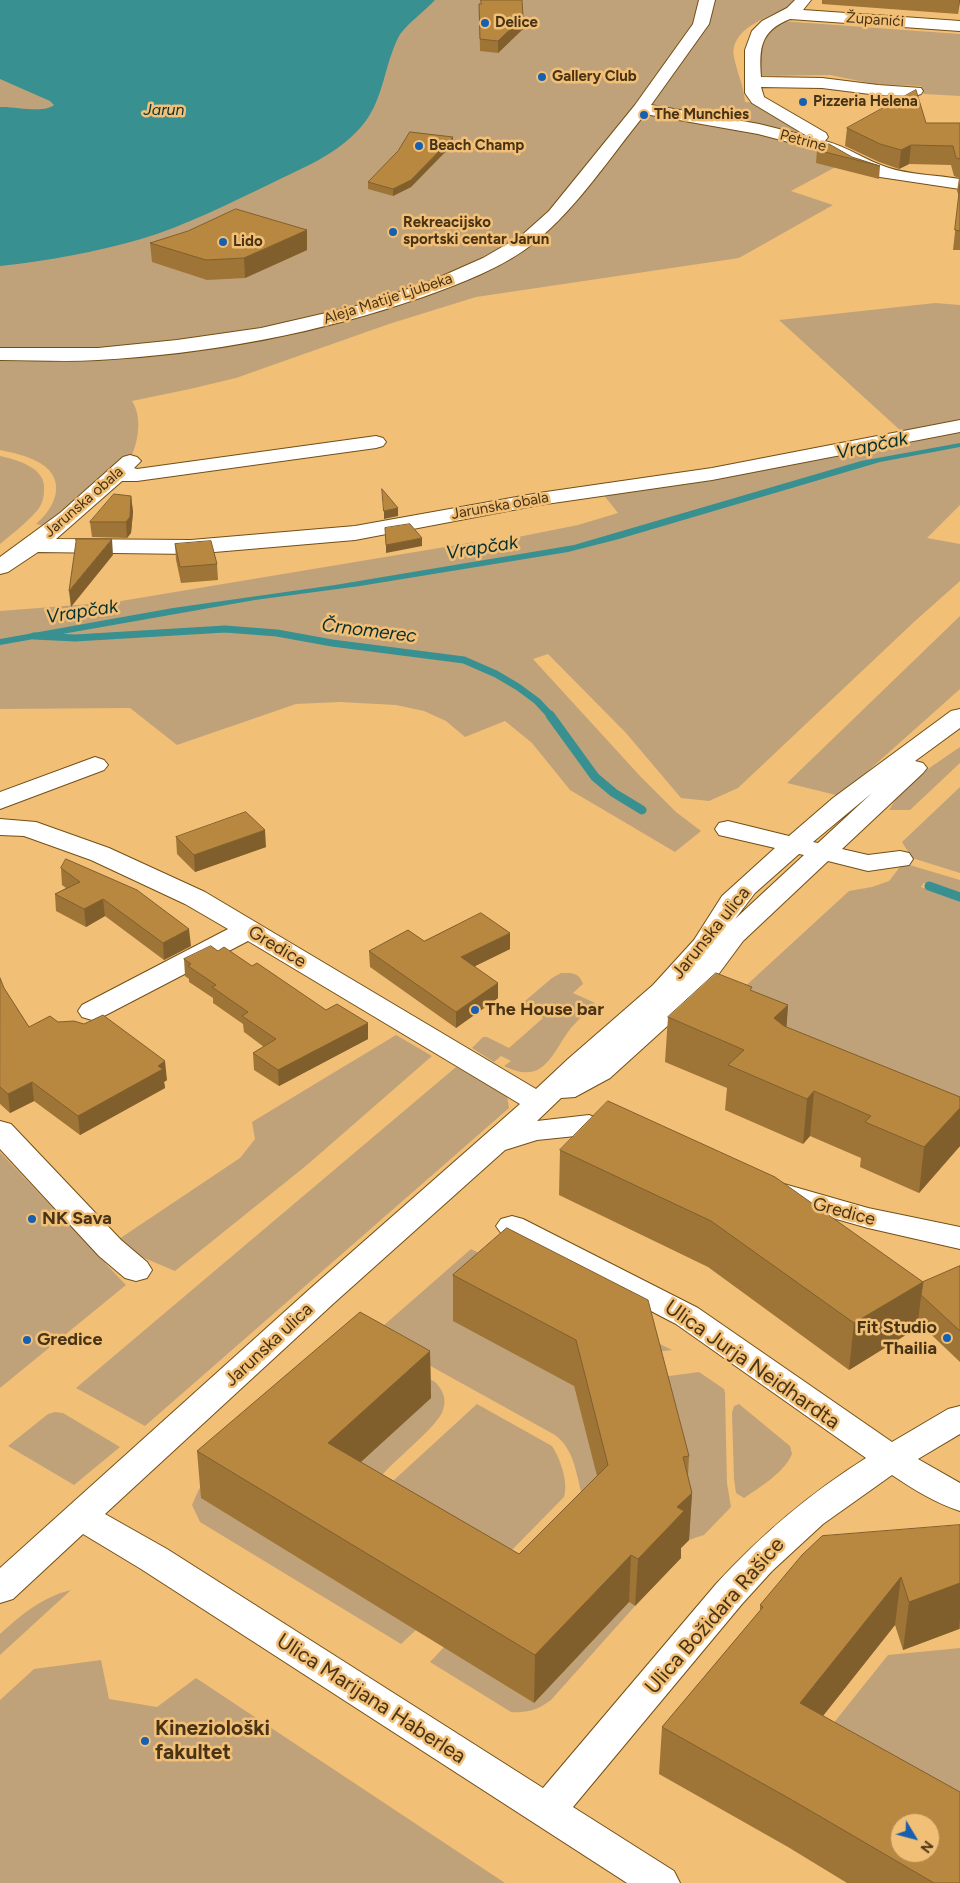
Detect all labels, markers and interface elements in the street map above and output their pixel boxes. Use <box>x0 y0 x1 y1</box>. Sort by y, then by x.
street label: Županići <box>845 9 905 31</box>
place label: Delice <box>495 14 538 32</box>
marker: Delice <box>479 17 491 29</box>
place label: Gallery Club <box>552 68 637 86</box>
marker: Gallery Club <box>536 71 548 83</box>
place label: Pizzeria Helena <box>813 93 918 111</box>
marker: Pizzeria Helena <box>797 96 809 108</box>
water label: Jarun <box>144 100 184 120</box>
place label: The Munchies <box>654 106 749 124</box>
marker: The Munchies <box>638 109 650 121</box>
street label: Petrine <box>778 126 828 156</box>
place label: Beach Champ <box>429 137 524 155</box>
marker: Beach Champ <box>413 140 425 152</box>
place label: Rekreacijsko sportski centar Jarun <box>403 214 549 249</box>
marker: Rekreacijsko sportski centar Jarun <box>387 226 399 238</box>
place label: Lido <box>233 233 263 251</box>
marker: Lido <box>217 236 229 248</box>
street label: Aleja Matije Ljubeka <box>321 270 455 328</box>
water label: Vrapčak <box>834 427 910 465</box>
street label: Jarunska obala <box>41 463 127 541</box>
street label: Jarunska obala <box>450 489 550 523</box>
water label: Vrapčak <box>444 531 520 565</box>
water label: Vrapčak <box>44 595 120 629</box>
water label: Črnomerec <box>320 614 418 648</box>
street label: Jarunska ulica <box>667 883 755 983</box>
street label: Gredice <box>244 921 310 973</box>
place label: The House bar <box>485 999 604 1021</box>
marker: The House bar <box>469 1004 481 1016</box>
street label: Gredice <box>810 1193 878 1231</box>
place label: NK Sava <box>42 1208 112 1230</box>
marker: NK Sava <box>26 1213 38 1225</box>
street label: Ulica Jurja Neidhardta <box>660 1295 844 1435</box>
street label: Jarunska ulica <box>221 1299 317 1391</box>
place label: Fit Studio Thailia <box>857 1317 937 1360</box>
place label: Gredice <box>37 1329 102 1351</box>
marker: Fit Studio Thailia <box>941 1332 953 1344</box>
marker: Gredice <box>21 1334 33 1346</box>
street label: Ulica Božidara Rašice <box>640 1533 790 1699</box>
street label: Ulica Marijana Haberlea <box>272 1628 470 1770</box>
place label: Kineziološki fakultet <box>155 1716 270 1766</box>
marker: Kineziološki fakultet <box>139 1735 151 1747</box>
north arrow <box>890 1813 940 1863</box>
text: N <box>917 1837 937 1856</box>

